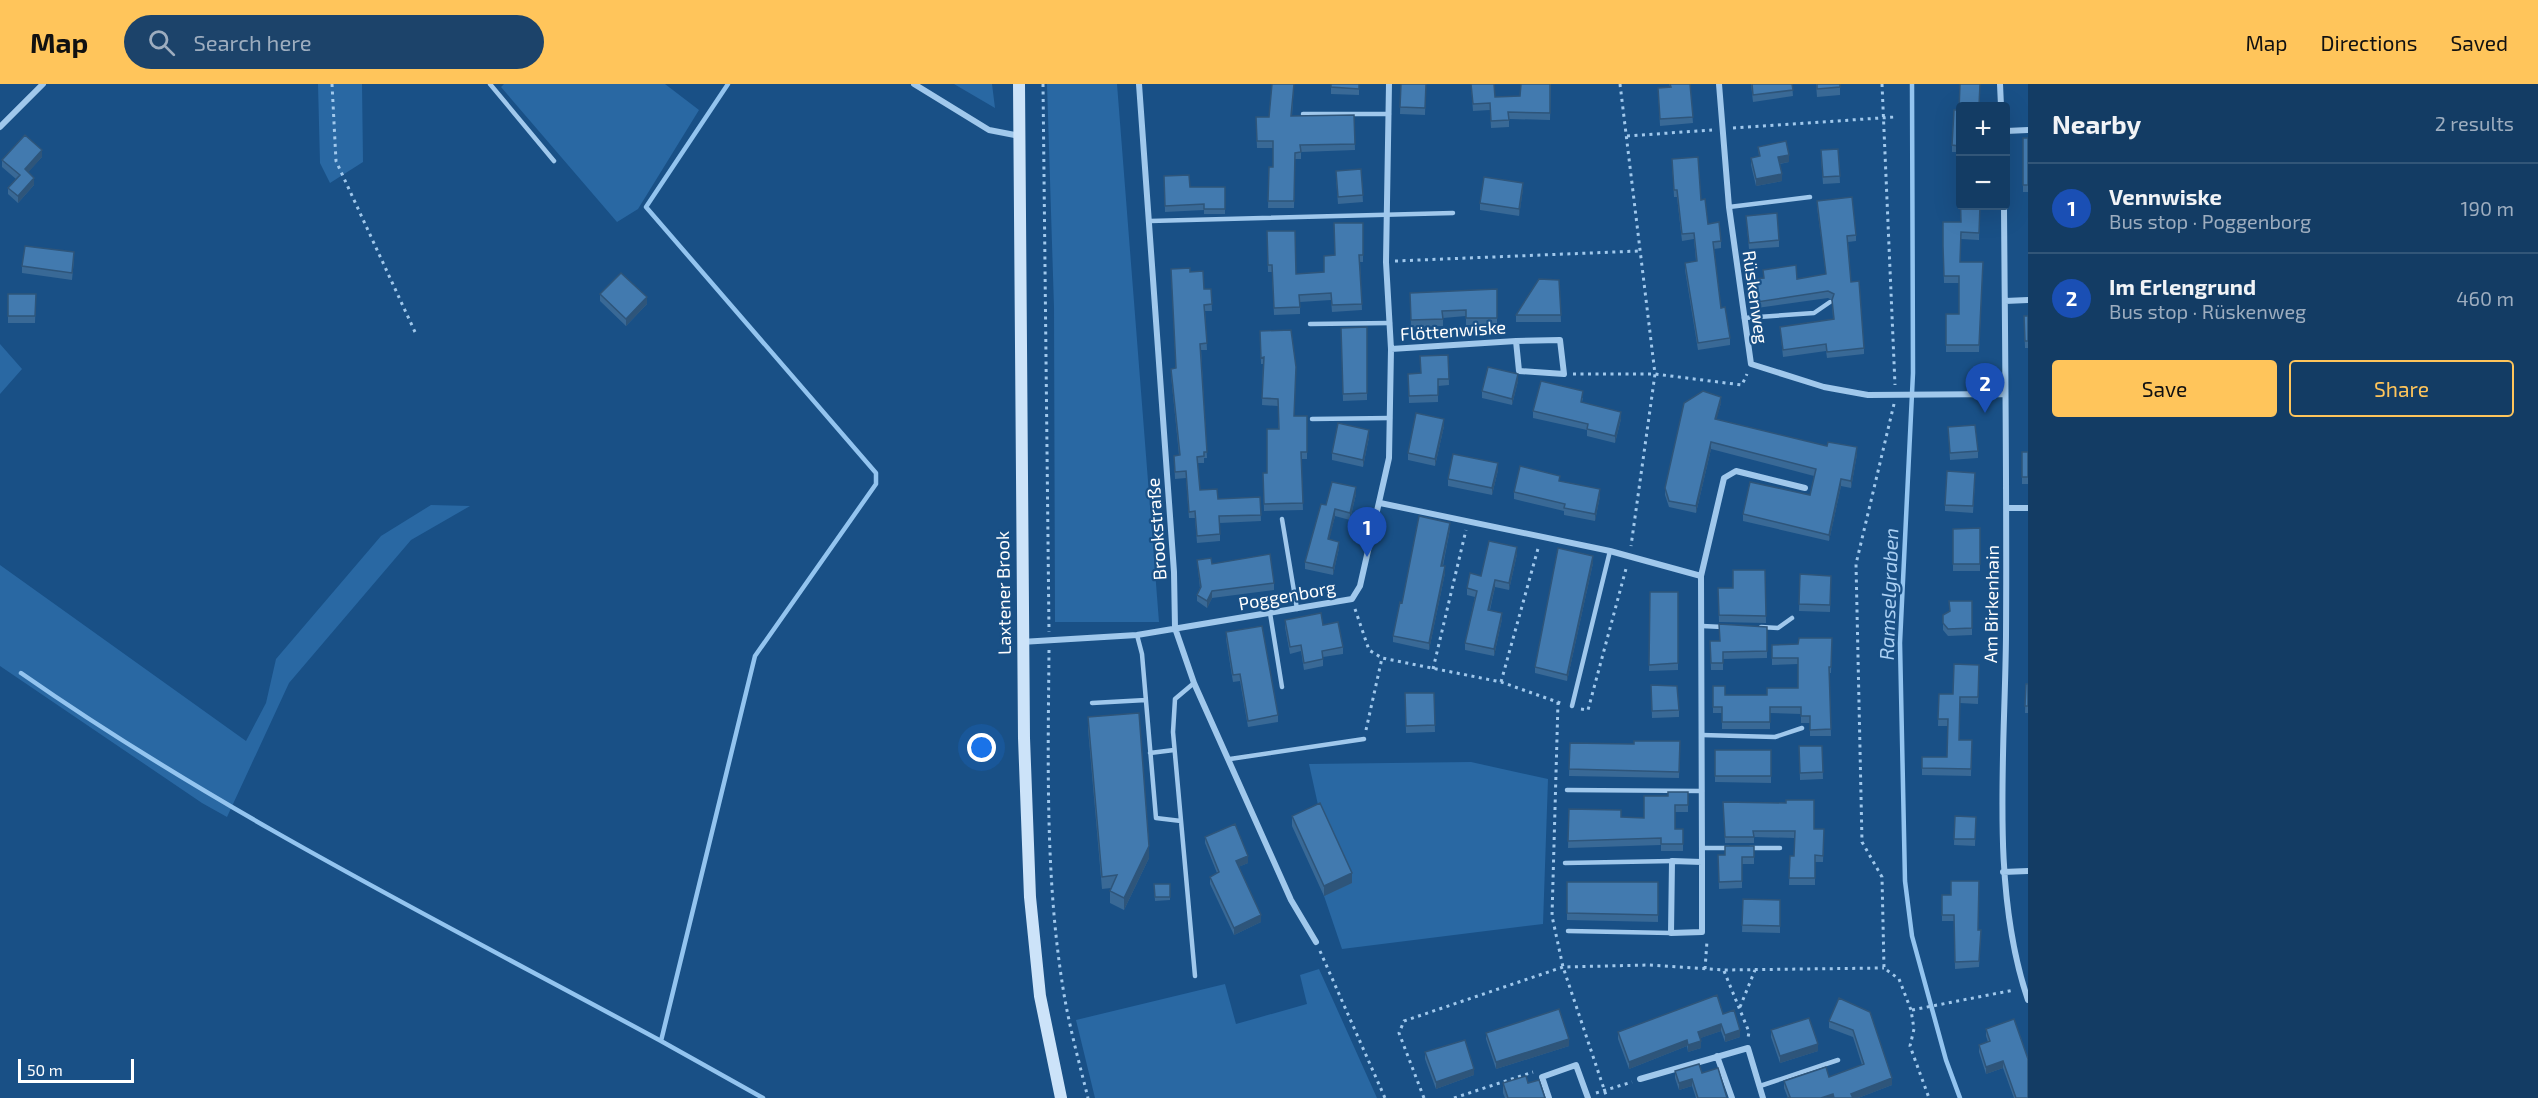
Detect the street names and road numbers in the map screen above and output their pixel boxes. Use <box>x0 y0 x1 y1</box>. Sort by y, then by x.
street label: Rüskenweg <box>1739 249 1773 345</box>
street label: Flöttenwiske <box>1399 315 1507 345</box>
street label: Brookstraße <box>1141 477 1171 581</box>
street label: Laxtener Brook <box>991 531 1015 655</box>
street label: Am Birkenhain <box>1979 545 2003 663</box>
street label: Poggenborg <box>1237 576 1337 614</box>

